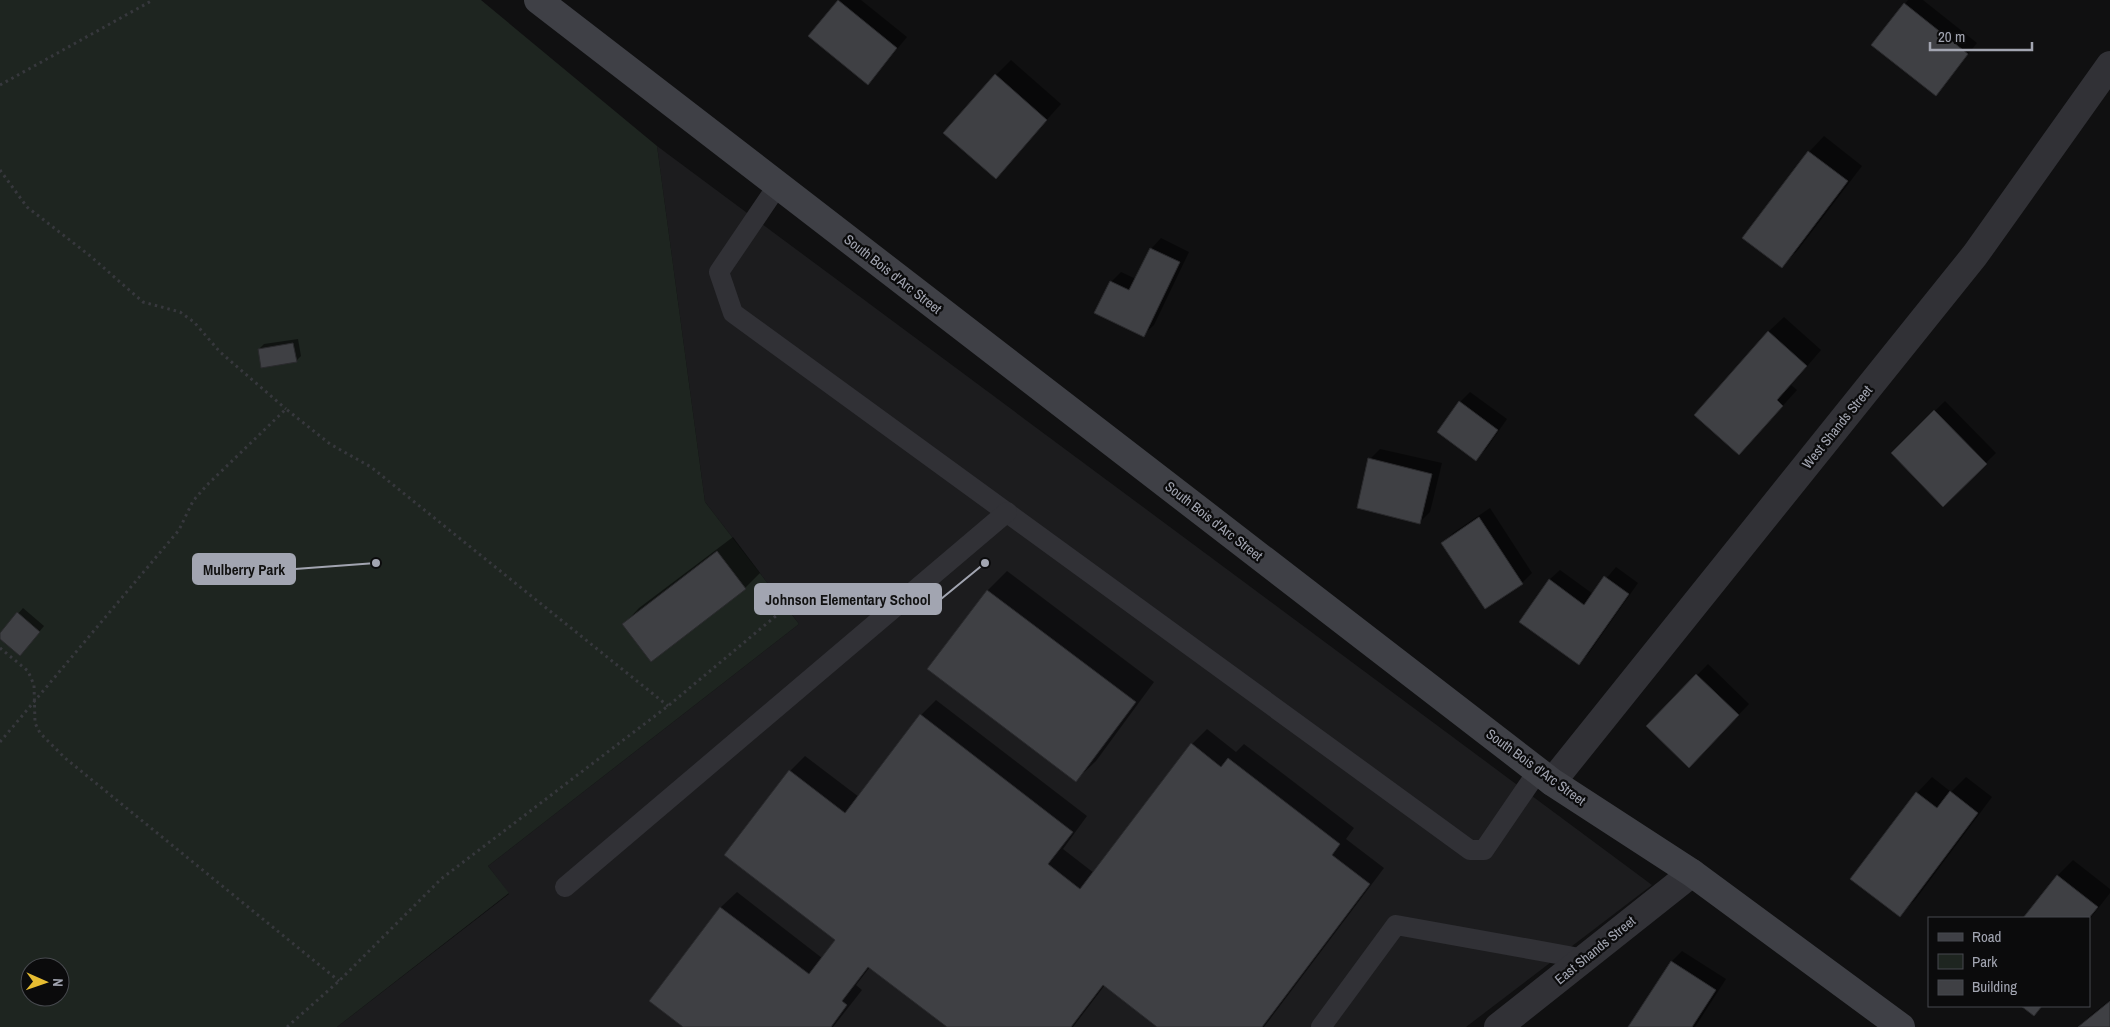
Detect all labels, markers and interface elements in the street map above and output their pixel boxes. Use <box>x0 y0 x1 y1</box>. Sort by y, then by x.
scale bar <box>1930 20 2032 52</box>
text: 20 m <box>1938 26 1965 47</box>
street label: South Bois d'Arc Street <box>841 230 945 318</box>
street label: West Shands Street <box>1798 382 1876 472</box>
street label: South Bois d'Arc Street <box>1162 477 1266 565</box>
callout: Mulberry Park <box>193 554 295 584</box>
text: Mulberry Park <box>203 559 285 580</box>
callout: Johnson Elementary School <box>755 584 941 614</box>
text: Johnson Elementary School <box>765 589 931 610</box>
street label: South Bois d'Arc Street <box>1483 725 1589 809</box>
street label: East Shands Street <box>1551 912 1639 988</box>
legend <box>1928 917 2090 1007</box>
text: Road <box>1972 926 2001 947</box>
text: Park <box>1972 951 1998 972</box>
north arrow <box>20 957 70 1007</box>
text: Building <box>1972 976 2017 997</box>
text: N <box>49 978 67 987</box>

